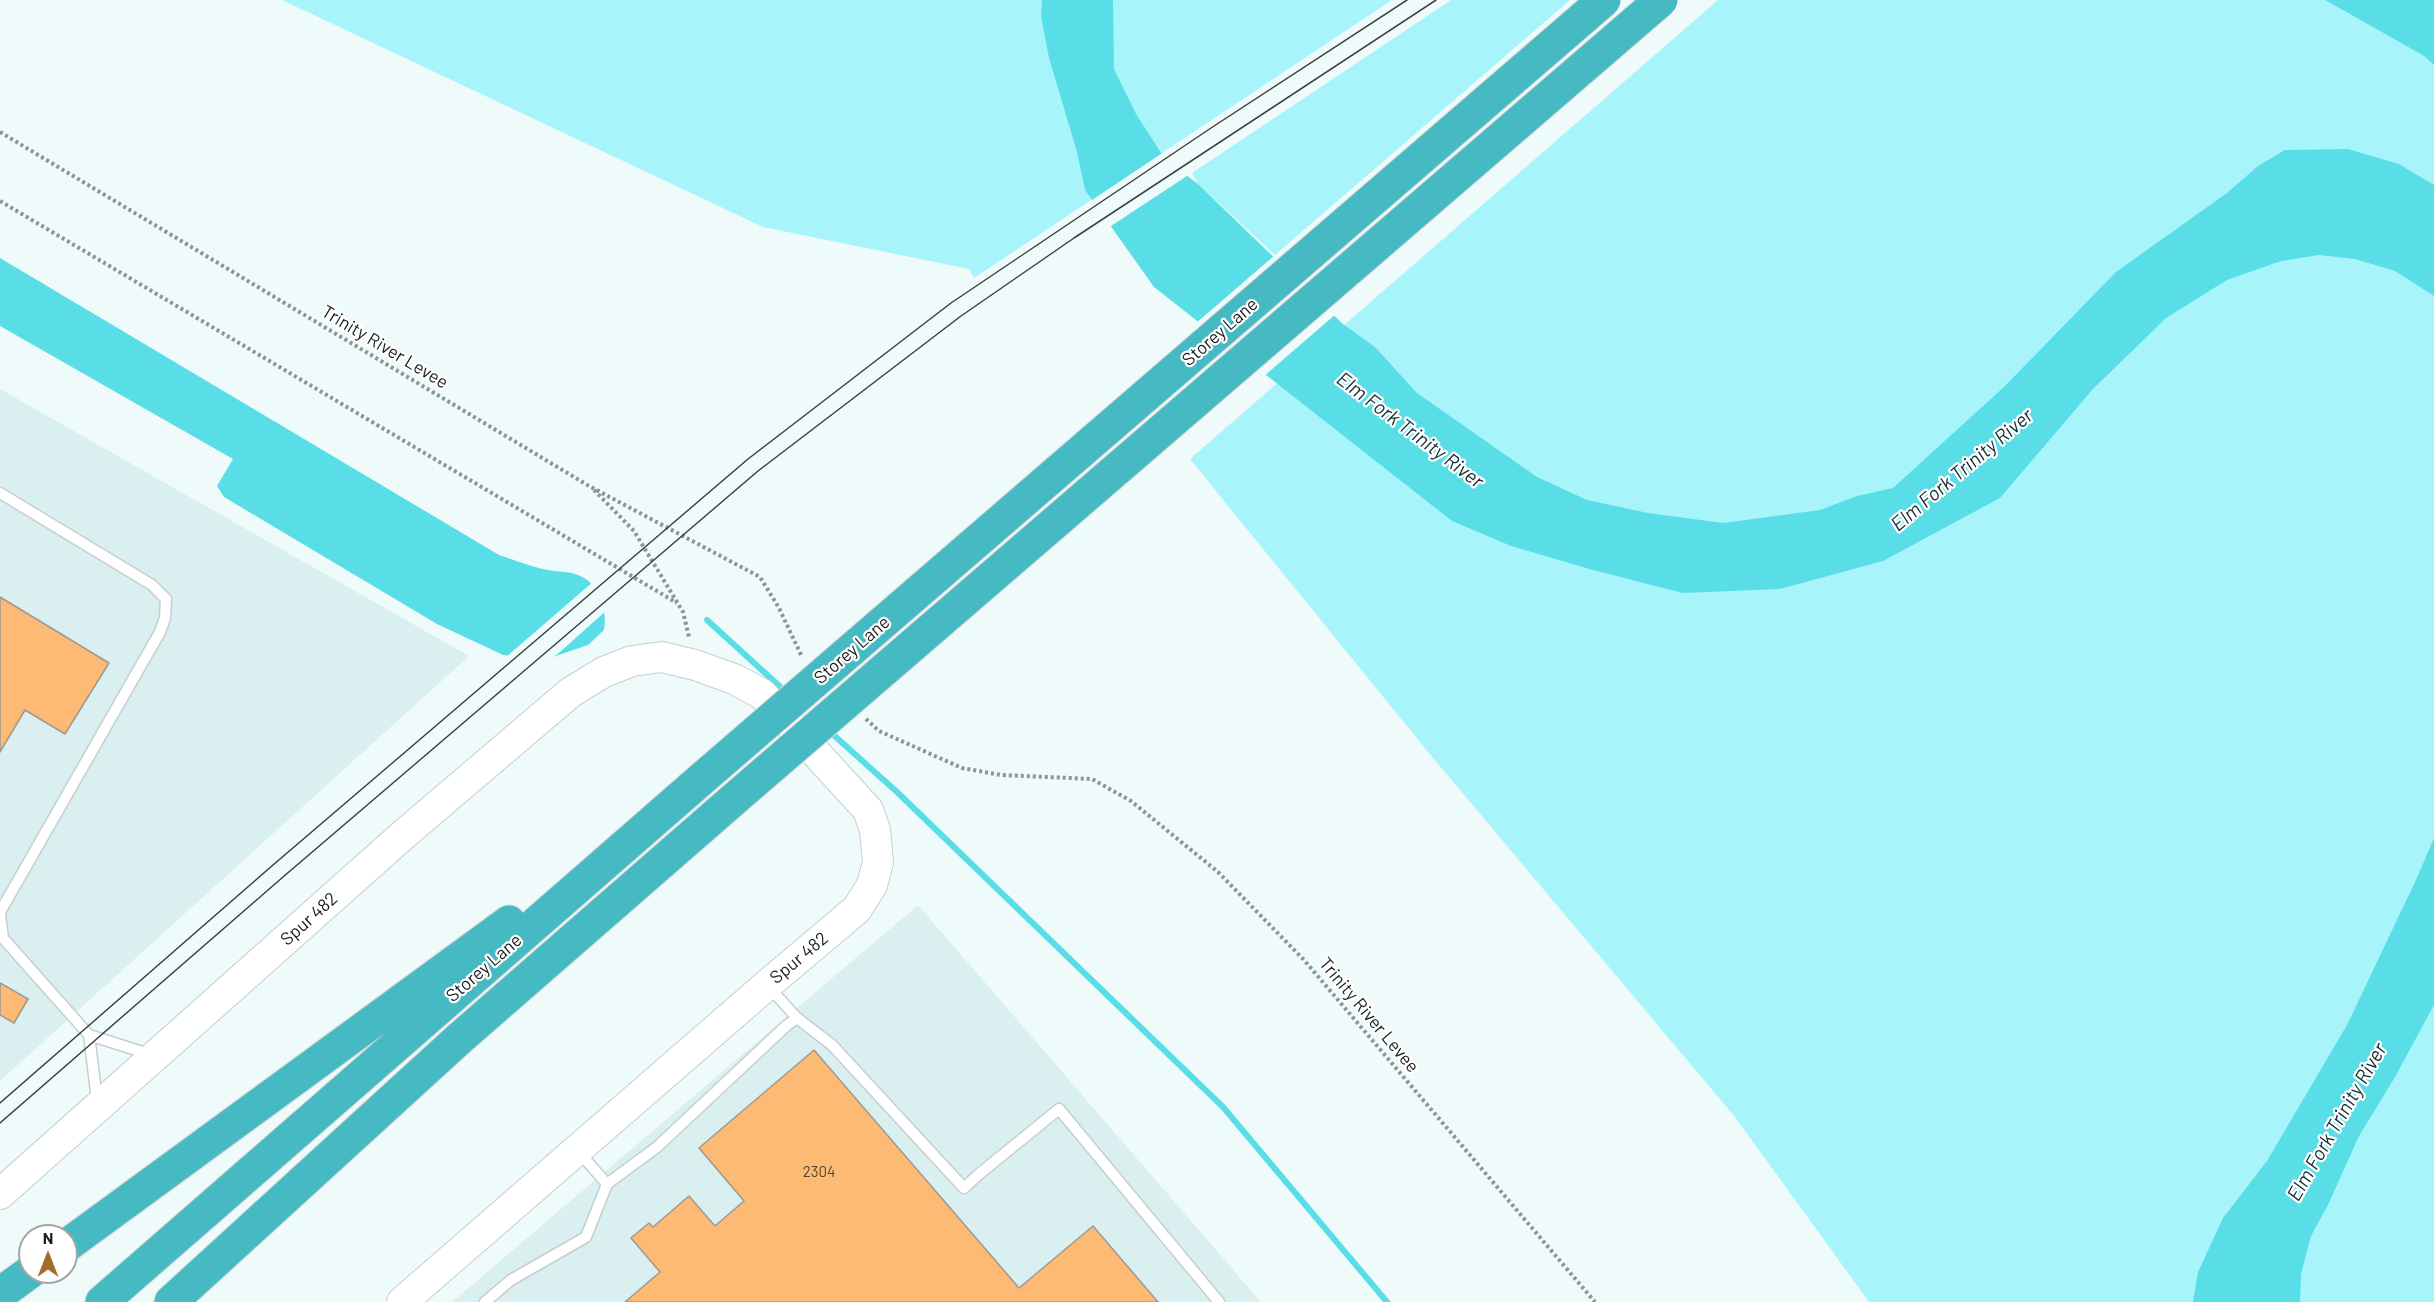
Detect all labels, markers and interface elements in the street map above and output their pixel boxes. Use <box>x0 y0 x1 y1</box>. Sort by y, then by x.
street label: Storey Lane <box>1178 293 1262 371</box>
street label: Trinity River Levee <box>318 301 452 393</box>
water label: Elm Fork Trinity River <box>1332 367 1488 493</box>
water label: Elm Fork Trinity River <box>1886 404 2038 536</box>
street label: Storey Lane <box>810 611 894 689</box>
street label: Spur 482 <box>276 888 342 950</box>
street label: Spur 482 <box>766 927 832 989</box>
street label: Storey Lane <box>442 929 526 1007</box>
street label: Trinity River Levee <box>1315 953 1423 1077</box>
water label: Elm Fork Trinity River <box>2282 1039 2392 1205</box>
house number: 2304 <box>803 1163 835 1181</box>
north arrow <box>18 1224 78 1284</box>
text: N <box>43 1228 53 1247</box>

